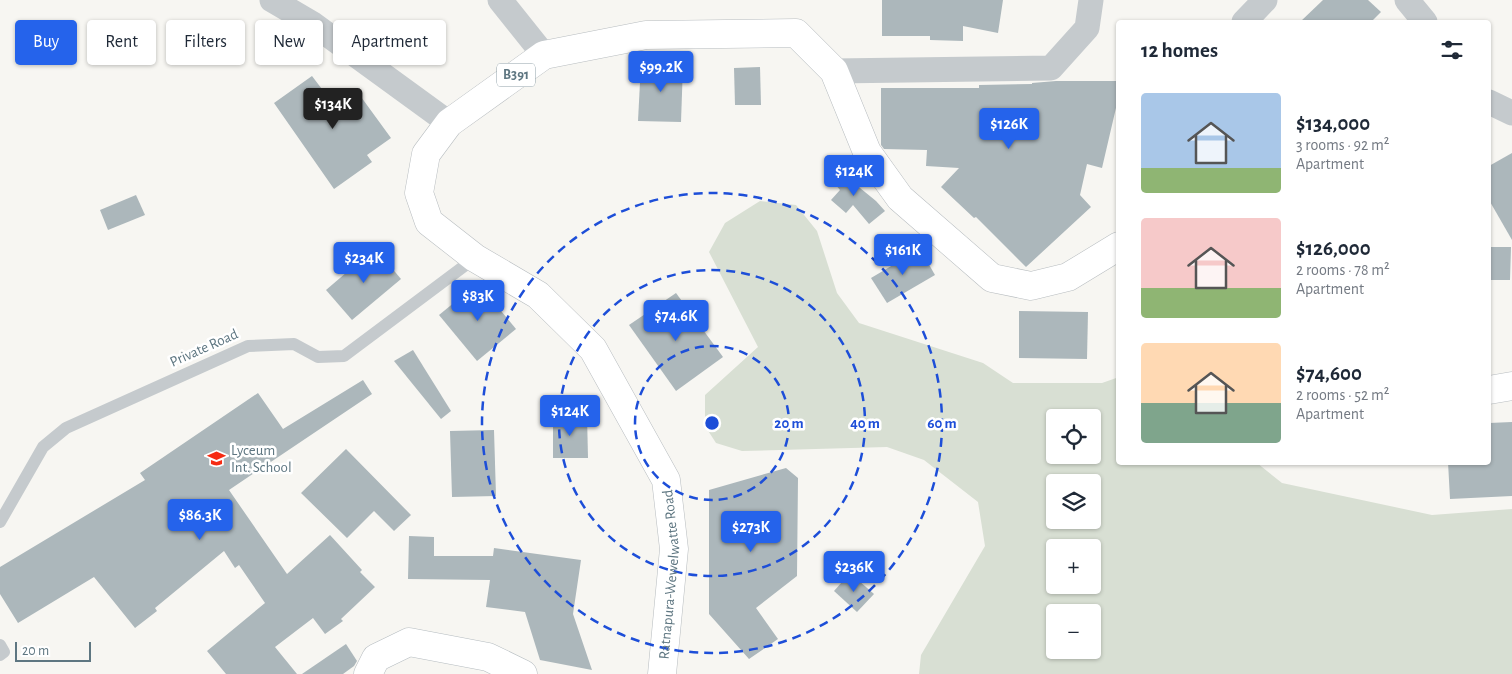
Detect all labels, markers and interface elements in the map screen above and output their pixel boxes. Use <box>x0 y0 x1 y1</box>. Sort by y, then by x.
chip: Buy <box>15 20 77 65</box>
chip: Rent <box>87 20 156 65</box>
chip: Filters <box>166 20 245 65</box>
chip: New <box>255 20 323 65</box>
chip: Apartment <box>333 20 446 65</box>
icon: filters <box>1438 36 1466 64</box>
text: 12 homes <box>1141 40 1218 61</box>
pin: $99.2K <box>620 51 702 93</box>
text: $99.2K <box>639 59 683 75</box>
road number: B391 <box>497 64 535 86</box>
pin: $134K <box>298 88 368 130</box>
text: $134K <box>314 96 352 112</box>
pin: $126K <box>974 108 1044 150</box>
icon: home <box>1181 113 1241 173</box>
text: $134,000 <box>1296 113 1370 134</box>
text: $126K <box>990 116 1028 132</box>
text: 3 rooms · 92 m² <box>1296 137 1389 153</box>
pin: $124K <box>819 154 889 197</box>
text: Apartment <box>1296 156 1364 172</box>
text: $124K <box>835 163 873 179</box>
pin: $161K <box>868 234 938 276</box>
icon: home <box>1181 238 1241 298</box>
text: $126,000 <box>1296 238 1371 259</box>
pin: $234K <box>329 242 399 284</box>
text: $161K <box>885 242 921 258</box>
text: $234K <box>344 250 384 266</box>
text: 2 rooms · 78 m² <box>1296 262 1390 278</box>
pin: $83K <box>448 280 508 322</box>
text: Apartment <box>1296 281 1364 297</box>
text: $83K <box>462 288 494 304</box>
pin: $74.6K <box>635 300 717 342</box>
text: $74.6K <box>655 308 697 324</box>
street label: Private Road <box>168 326 241 370</box>
icon: home <box>1181 363 1241 423</box>
text: $74,600 <box>1296 363 1362 384</box>
text: 2 rooms · 52 m² <box>1296 387 1389 403</box>
pin: $124K <box>535 394 605 437</box>
text: $124K <box>551 403 589 419</box>
text: Apartment <box>1296 406 1364 422</box>
map controls <box>1046 409 1101 659</box>
button: locate <box>1046 409 1101 464</box>
centre of rings <box>703 414 721 432</box>
text: 20 m <box>774 416 804 431</box>
text: 40 m <box>850 416 880 431</box>
text: 60 m <box>927 416 957 431</box>
place label: Lyceum Int. School <box>231 443 292 475</box>
school or university icon: Lyceum Int. School <box>207 449 227 469</box>
button: layers <box>1046 474 1101 529</box>
street label: Ratnapura-Wewelwatte Road <box>656 489 682 660</box>
pin: $86.3K <box>159 498 241 541</box>
text: $86.3K <box>179 507 221 523</box>
pin: $273K <box>716 510 786 553</box>
text: $273K <box>732 519 770 535</box>
button: + <box>1046 539 1101 594</box>
pin: $236K <box>819 550 889 593</box>
text: $236K <box>835 559 873 575</box>
button: − <box>1046 604 1101 659</box>
scale bar <box>15 639 91 662</box>
text: 20 m <box>22 644 49 658</box>

